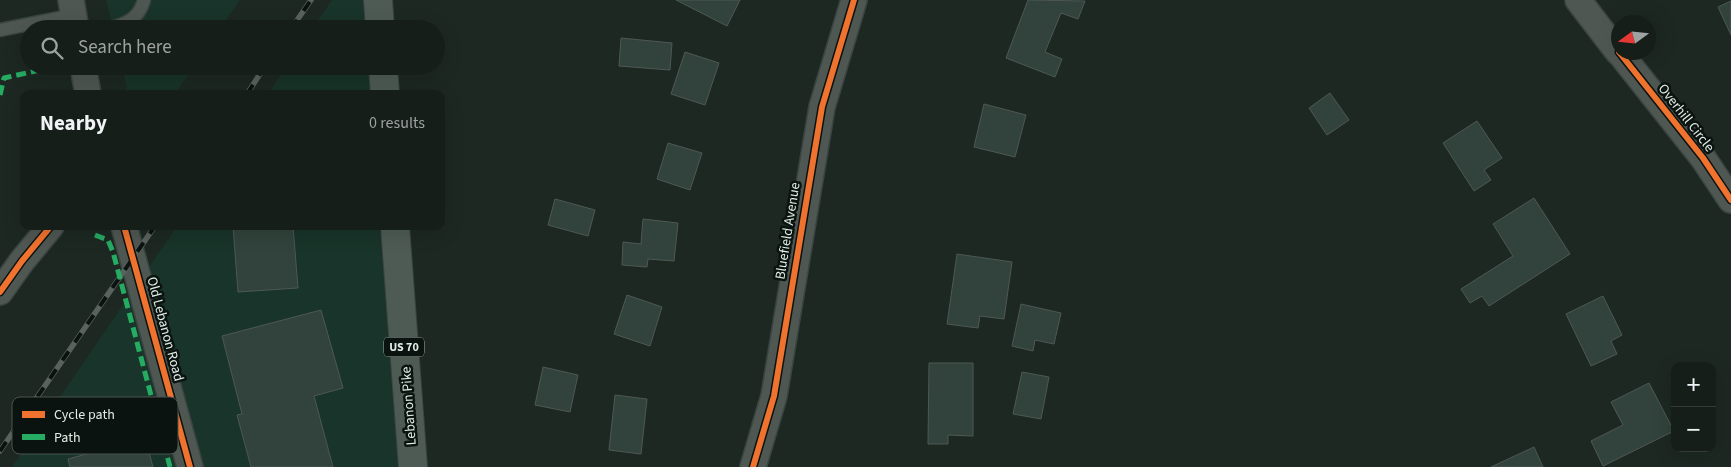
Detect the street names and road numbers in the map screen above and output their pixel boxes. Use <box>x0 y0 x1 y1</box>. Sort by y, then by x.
street label: Overhill Circle <box>1653 80 1719 156</box>
street label: Bluefield Avenue <box>770 181 806 281</box>
street label: Old Lebanon Road <box>141 275 189 383</box>
road number: US 70 <box>384 338 424 357</box>
street label: Lebanon Pike <box>396 366 422 446</box>

